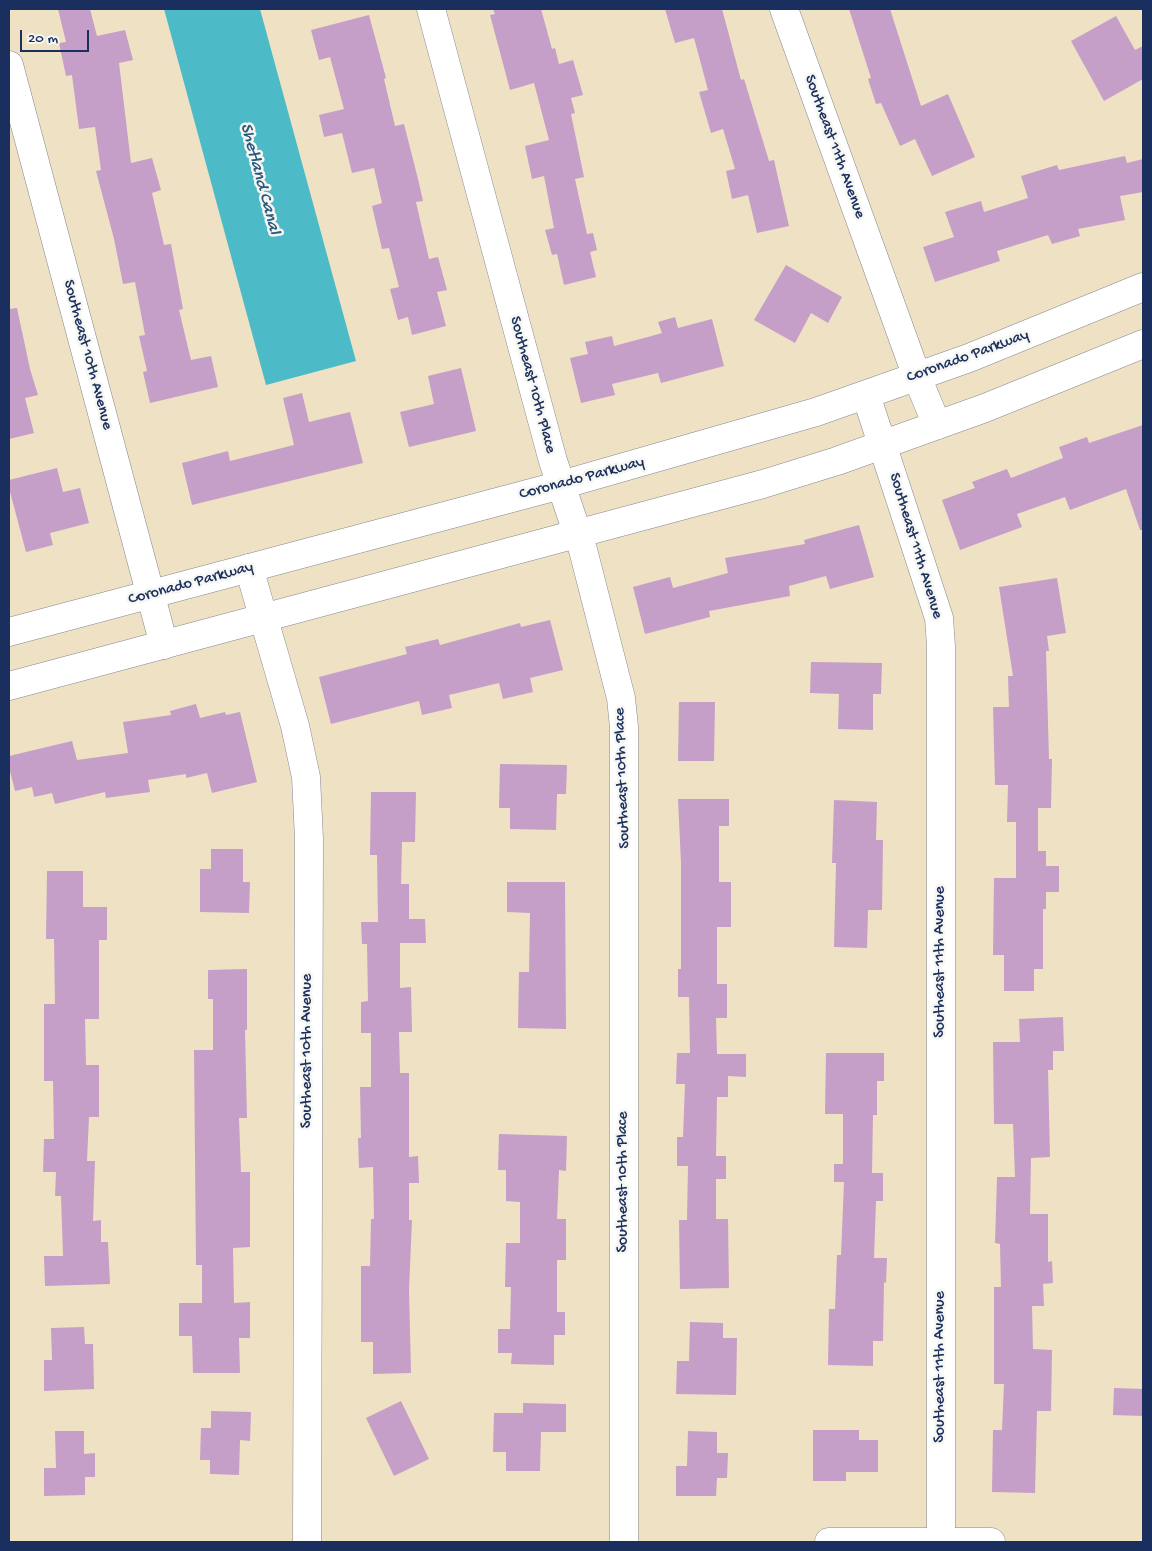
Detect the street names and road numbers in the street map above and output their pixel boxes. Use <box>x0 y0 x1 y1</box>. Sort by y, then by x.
street label: Southeast 11th Avenue <box>799 72 869 222</box>
street label: Southeast 10th Avenue <box>58 278 116 432</box>
street label: Southeast 10th Place <box>504 314 560 456</box>
street label: Coronado Parkway <box>904 326 1032 388</box>
street label: Coronado Parkway <box>517 453 647 505</box>
street label: Southeast 11th Avenue <box>884 471 946 621</box>
street label: Coronado Parkway <box>126 558 256 610</box>
street label: Southeast 10th Place <box>611 707 635 849</box>
street label: Southeast 11th Avenue <box>931 886 951 1038</box>
street label: Southeast 10th Avenue <box>298 974 318 1128</box>
street label: Southeast 10th Place <box>614 1111 634 1253</box>
street label: Southeast 11th Avenue <box>931 1291 951 1443</box>

